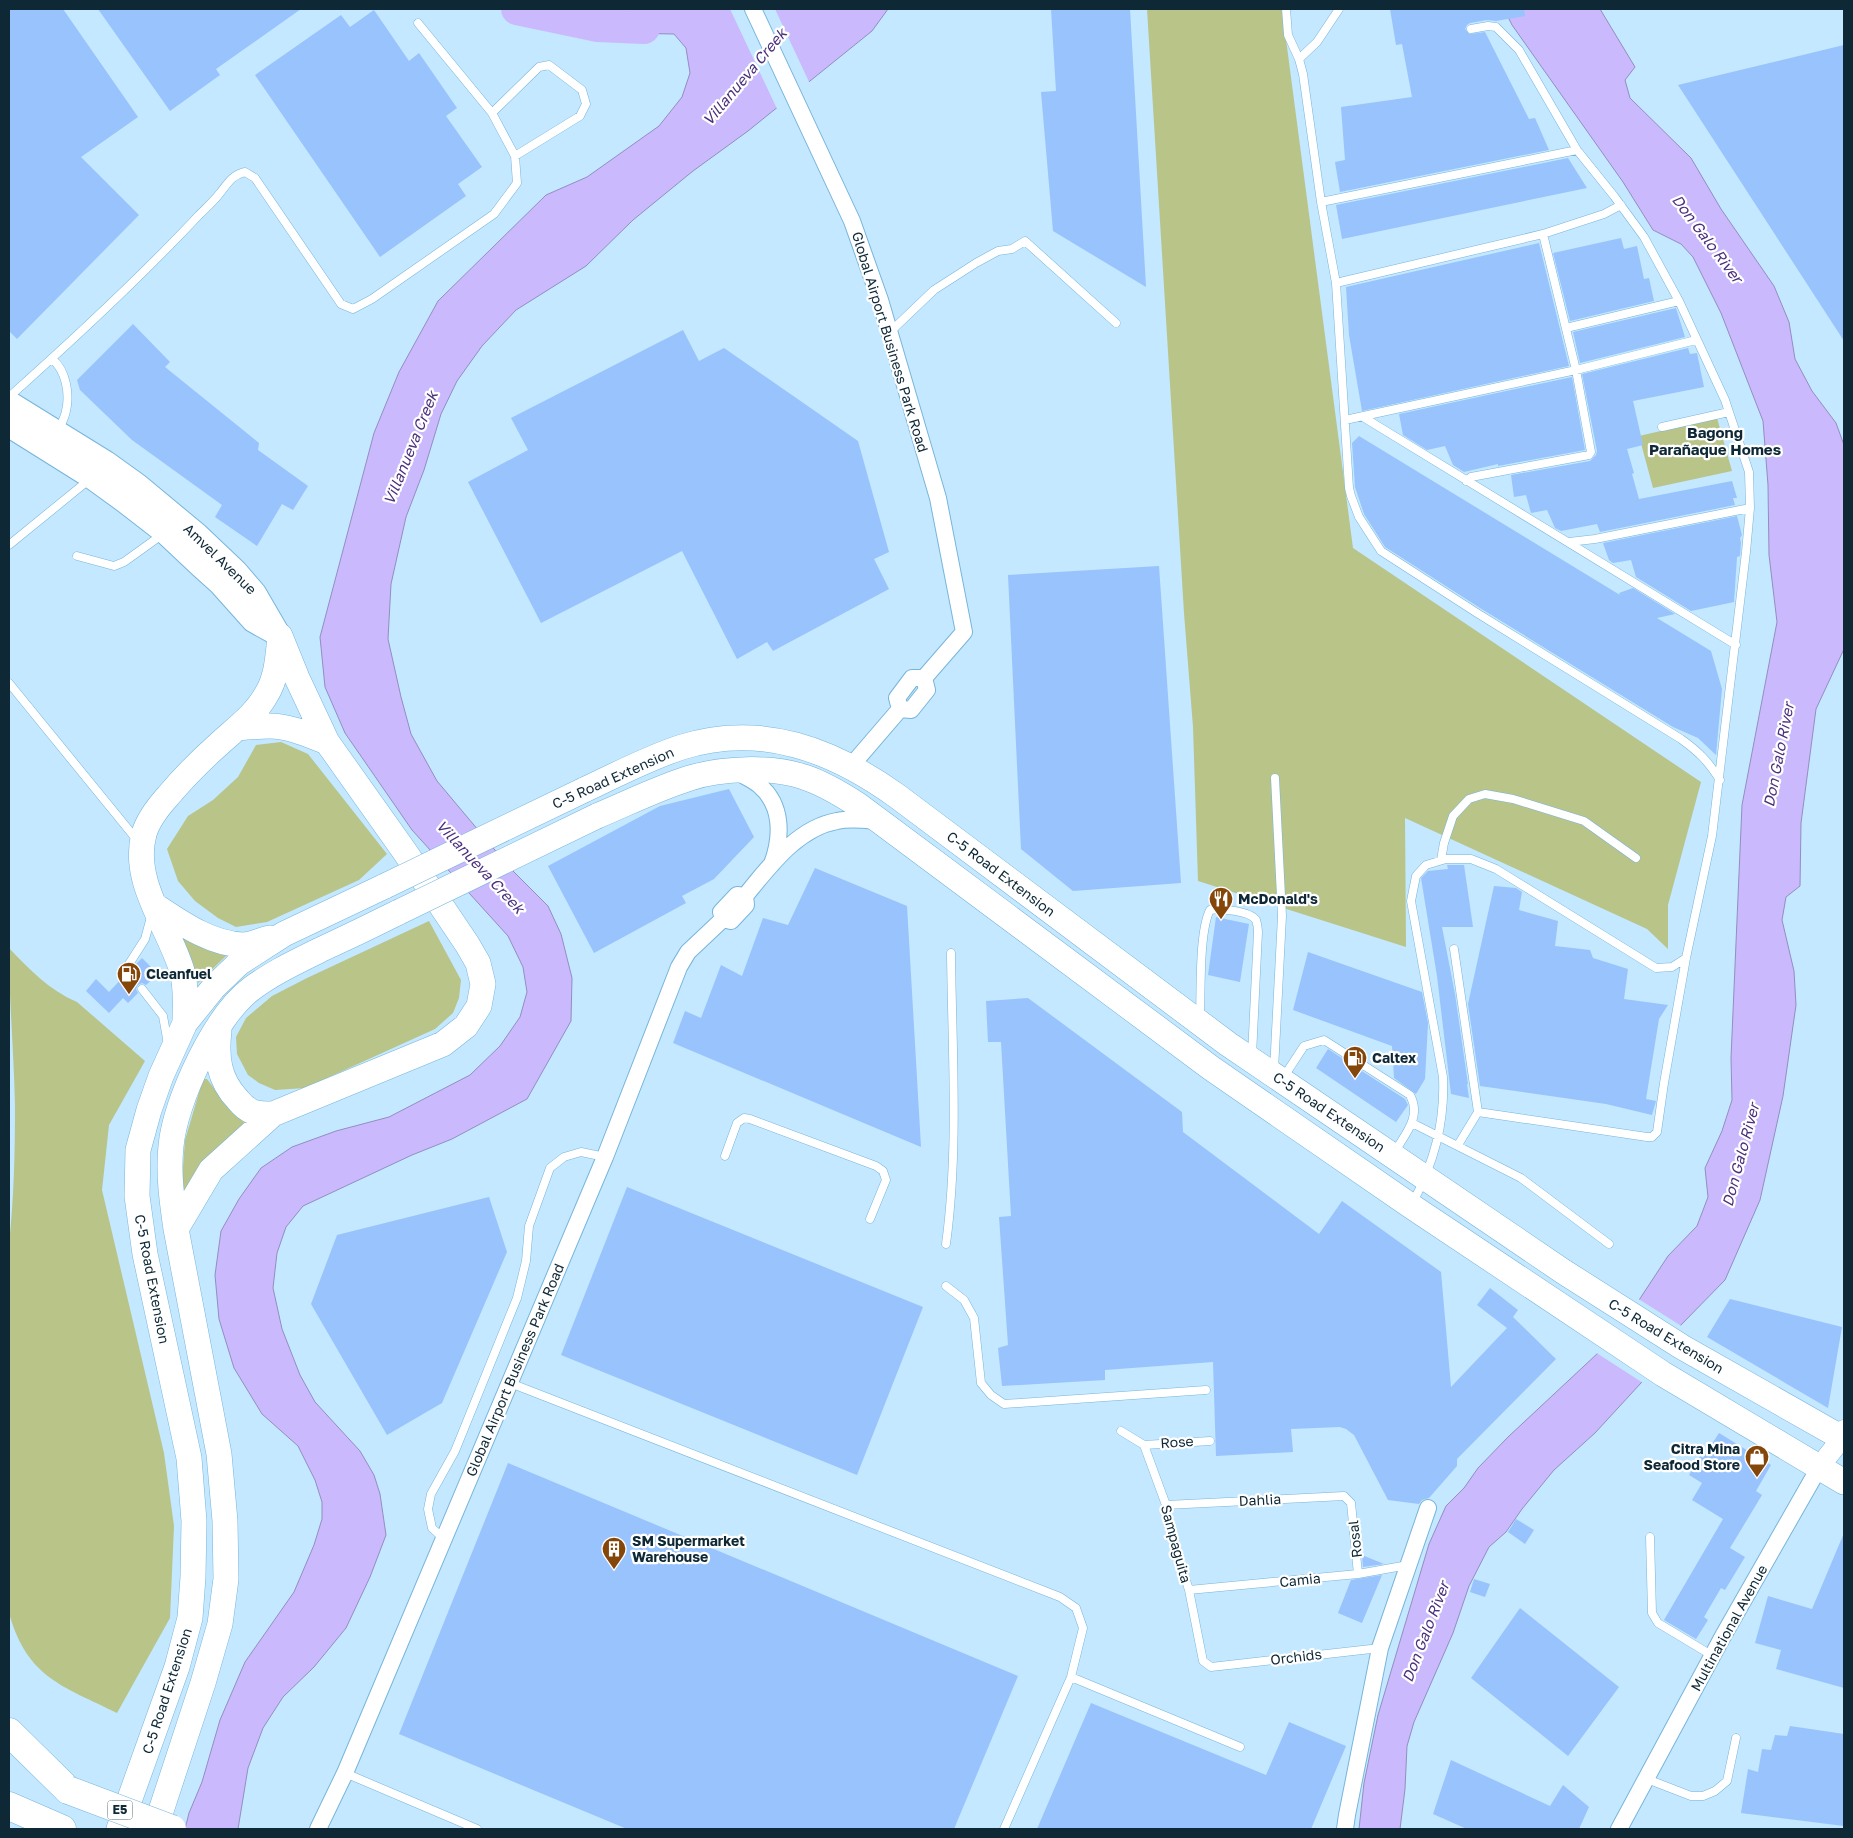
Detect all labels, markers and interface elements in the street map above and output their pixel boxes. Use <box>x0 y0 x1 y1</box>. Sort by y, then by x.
water label: Villanueva Creek <box>699 23 791 128</box>
water label: Don Galo River <box>1669 191 1748 288</box>
street label: Global Airport Business Park Road <box>849 230 932 454</box>
water label: Villanueva Creek <box>379 387 442 507</box>
district label: Bagong Parañaque Homes <box>1649 423 1781 458</box>
street label: Amvel Avenue <box>180 520 260 598</box>
water label: Don Galo River <box>1759 699 1797 808</box>
street label: C-5 Road Extension <box>549 743 676 812</box>
water label: Villanueva Creek <box>433 816 530 918</box>
street label: C-5 Road Extension <box>944 827 1059 920</box>
restaurant icon: McDonald's <box>1208 886 1234 920</box>
place label: McDonald's <box>1238 890 1318 907</box>
fuel station icon: Cleanfuel <box>116 961 142 995</box>
place label: Cleanfuel <box>146 965 212 982</box>
fuel station icon: Caltex <box>1342 1045 1368 1079</box>
place label: Caltex <box>1372 1049 1416 1066</box>
street label: C-5 Road Extension <box>1270 1068 1388 1155</box>
water label: Don Galo River <box>1718 1099 1763 1208</box>
street label: C-5 Road Extension <box>132 1213 173 1345</box>
street label: Global Airport Business Park Road <box>462 1261 567 1479</box>
street label: C-5 Road Extension <box>1606 1294 1727 1377</box>
street label: Rose <box>1160 1432 1194 1451</box>
place label: Citra Mina Seafood Store <box>1644 1440 1740 1473</box>
shop icon: Citra Mina Seafood Store <box>1744 1444 1770 1478</box>
street label: Dahlia <box>1238 1490 1282 1509</box>
street label: Sampaguita <box>1158 1503 1195 1585</box>
street label: Rosal <box>1344 1519 1365 1559</box>
place label: SM Supermarket Warehouse <box>632 1532 745 1565</box>
building icon: SM Supermarket Warehouse <box>601 1536 627 1570</box>
street label: Multinational Avenue <box>1687 1561 1770 1694</box>
street label: Camia <box>1278 1569 1321 1590</box>
water label: Don Galo River <box>1398 1577 1453 1684</box>
street label: C-5 Road Extension <box>138 1626 195 1756</box>
street label: Orchids <box>1269 1645 1323 1668</box>
road number: E5 <box>108 1800 132 1820</box>

